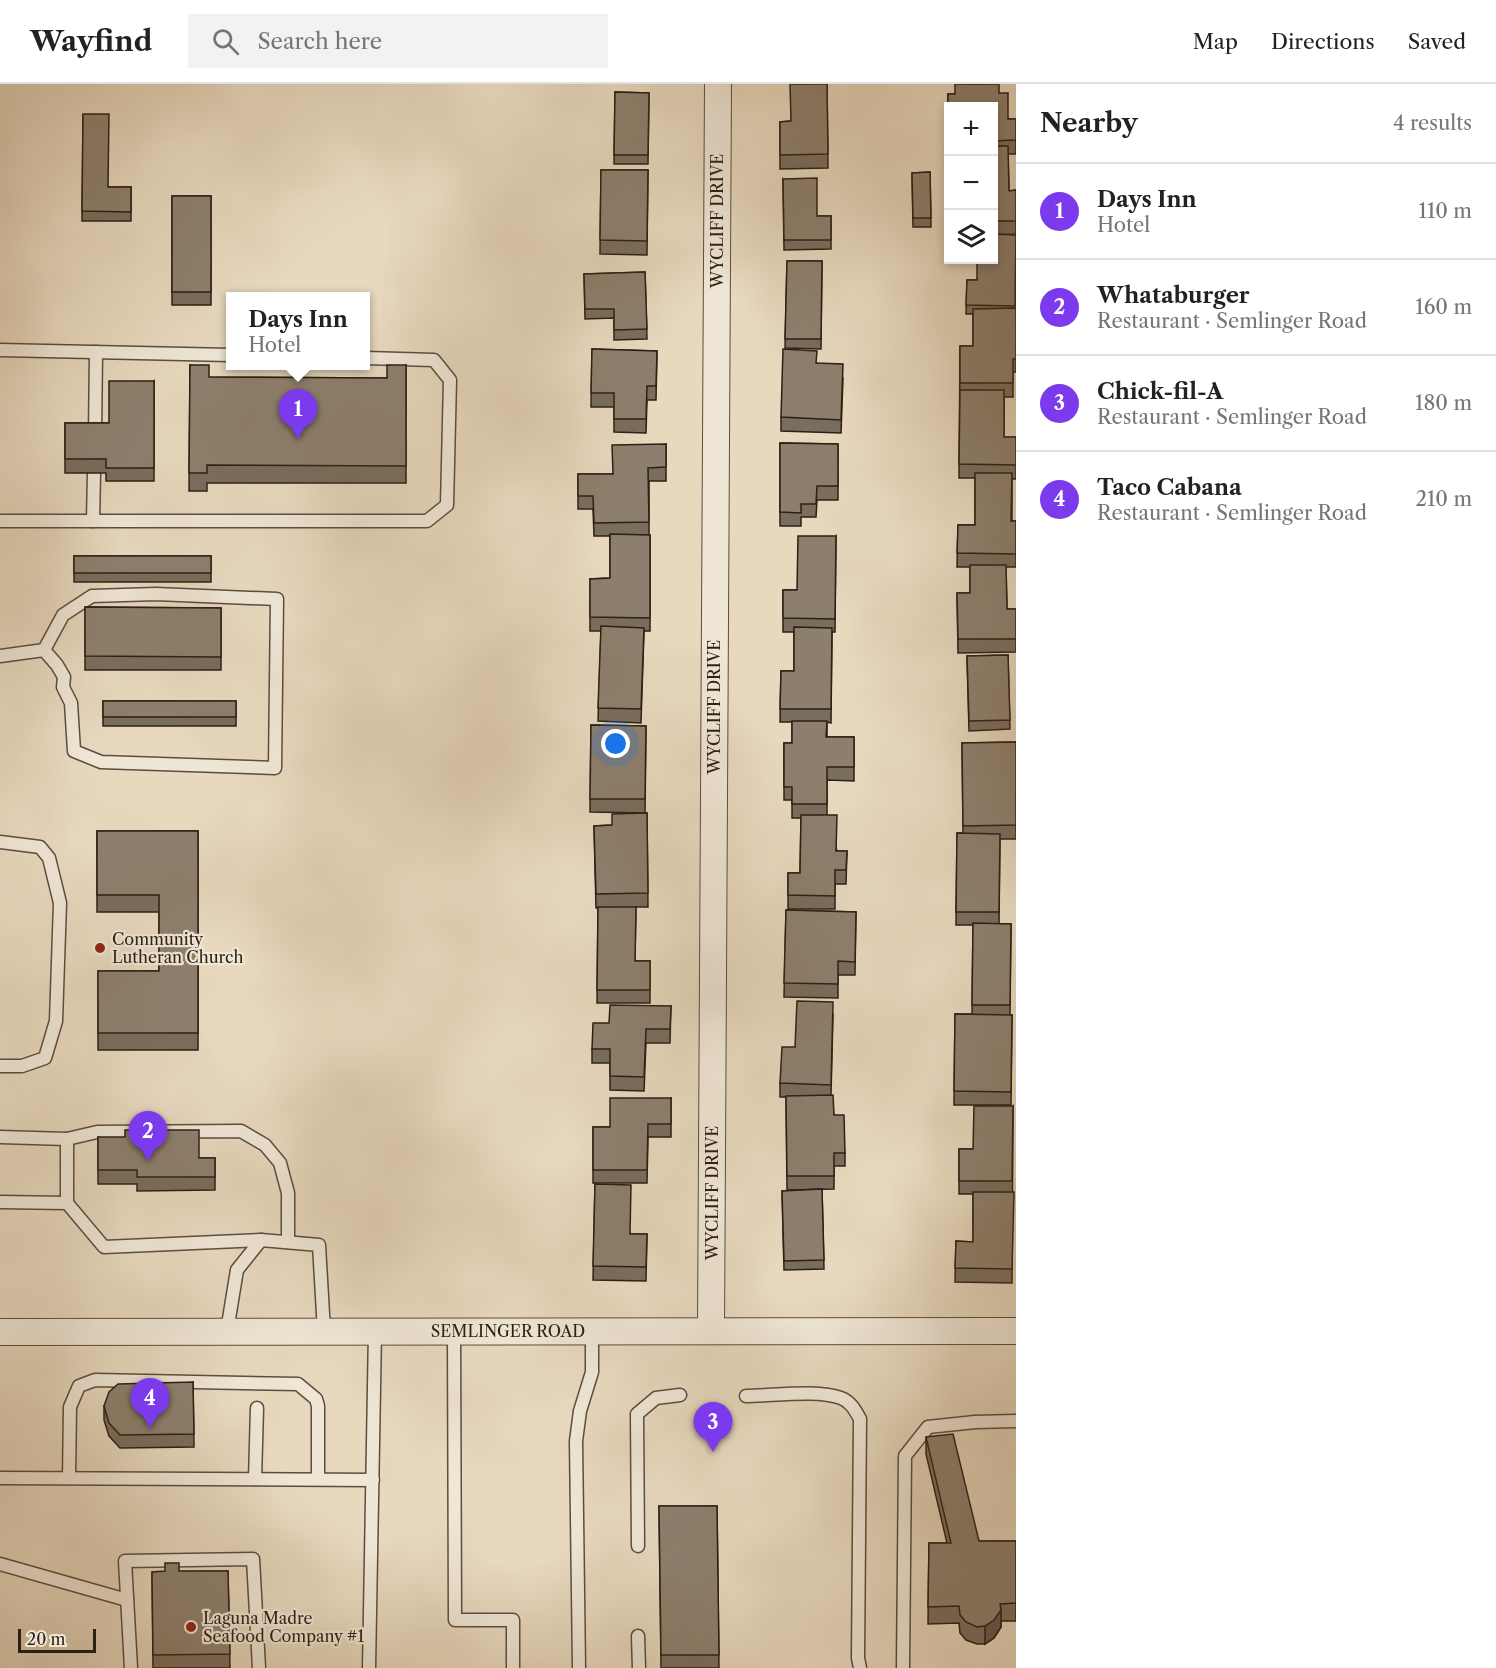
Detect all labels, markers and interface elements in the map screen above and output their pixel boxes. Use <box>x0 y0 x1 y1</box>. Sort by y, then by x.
search box <box>188 14 608 68</box>
text: Wayfind <box>30 24 152 58</box>
icon: search <box>209 25 242 58</box>
text: Search here <box>257 28 382 55</box>
text: Map <box>1193 29 1238 54</box>
text: Directions <box>1271 29 1375 54</box>
text: Saved <box>1408 29 1466 54</box>
map controls <box>944 102 998 264</box>
button: + <box>944 102 998 156</box>
text: Nearby <box>1040 107 1138 139</box>
text: 4 results <box>1393 111 1472 135</box>
street label: WYCLIFF DRIVE <box>707 154 727 289</box>
button: − <box>944 156 998 210</box>
text: Days Inn <box>1097 186 1197 213</box>
text: 1 <box>1055 199 1064 223</box>
text: 110 m <box>1419 199 1472 223</box>
button: layers <box>944 210 998 264</box>
text: Hotel <box>1097 213 1150 237</box>
text: Whataburger <box>1097 282 1250 309</box>
popup <box>226 292 370 370</box>
text: 2 <box>1054 295 1065 319</box>
text: 160 m <box>1415 295 1472 319</box>
text: Days Inn <box>248 306 348 333</box>
text: Restaurant · Semlinger Road <box>1097 309 1367 333</box>
text: Hotel <box>248 333 301 357</box>
text: Chick-fil-A <box>1097 378 1223 405</box>
pin: 1 <box>278 390 318 439</box>
text: 3 <box>1054 391 1065 415</box>
text: 180 m <box>1415 391 1472 415</box>
text: Restaurant · Semlinger Road <box>1097 405 1367 429</box>
text: Taco Cabana <box>1097 474 1242 501</box>
text: 4 <box>1054 487 1065 511</box>
text: 210 m <box>1415 487 1472 511</box>
text: Restaurant · Semlinger Road <box>1097 501 1367 525</box>
street label: WYCLIFF DRIVE <box>704 640 724 775</box>
your location <box>601 729 630 758</box>
place label: Community Lutheran Church <box>112 929 244 967</box>
marker: Community Lutheran Church <box>93 941 107 955</box>
pin: 2 <box>128 1112 168 1161</box>
street label: WYCLIFF DRIVE <box>702 1126 722 1261</box>
street label: SEMLINGER ROAD <box>431 1321 585 1341</box>
pin: 4 <box>130 1378 170 1428</box>
pin: 3 <box>694 1402 732 1452</box>
place label: Laguna Madre Seafood Company #1 <box>203 1608 364 1646</box>
marker: Laguna Madre Seafood Company #1 <box>184 1620 198 1634</box>
scale bar <box>18 1626 96 1654</box>
text: 20 m <box>27 1629 66 1649</box>

